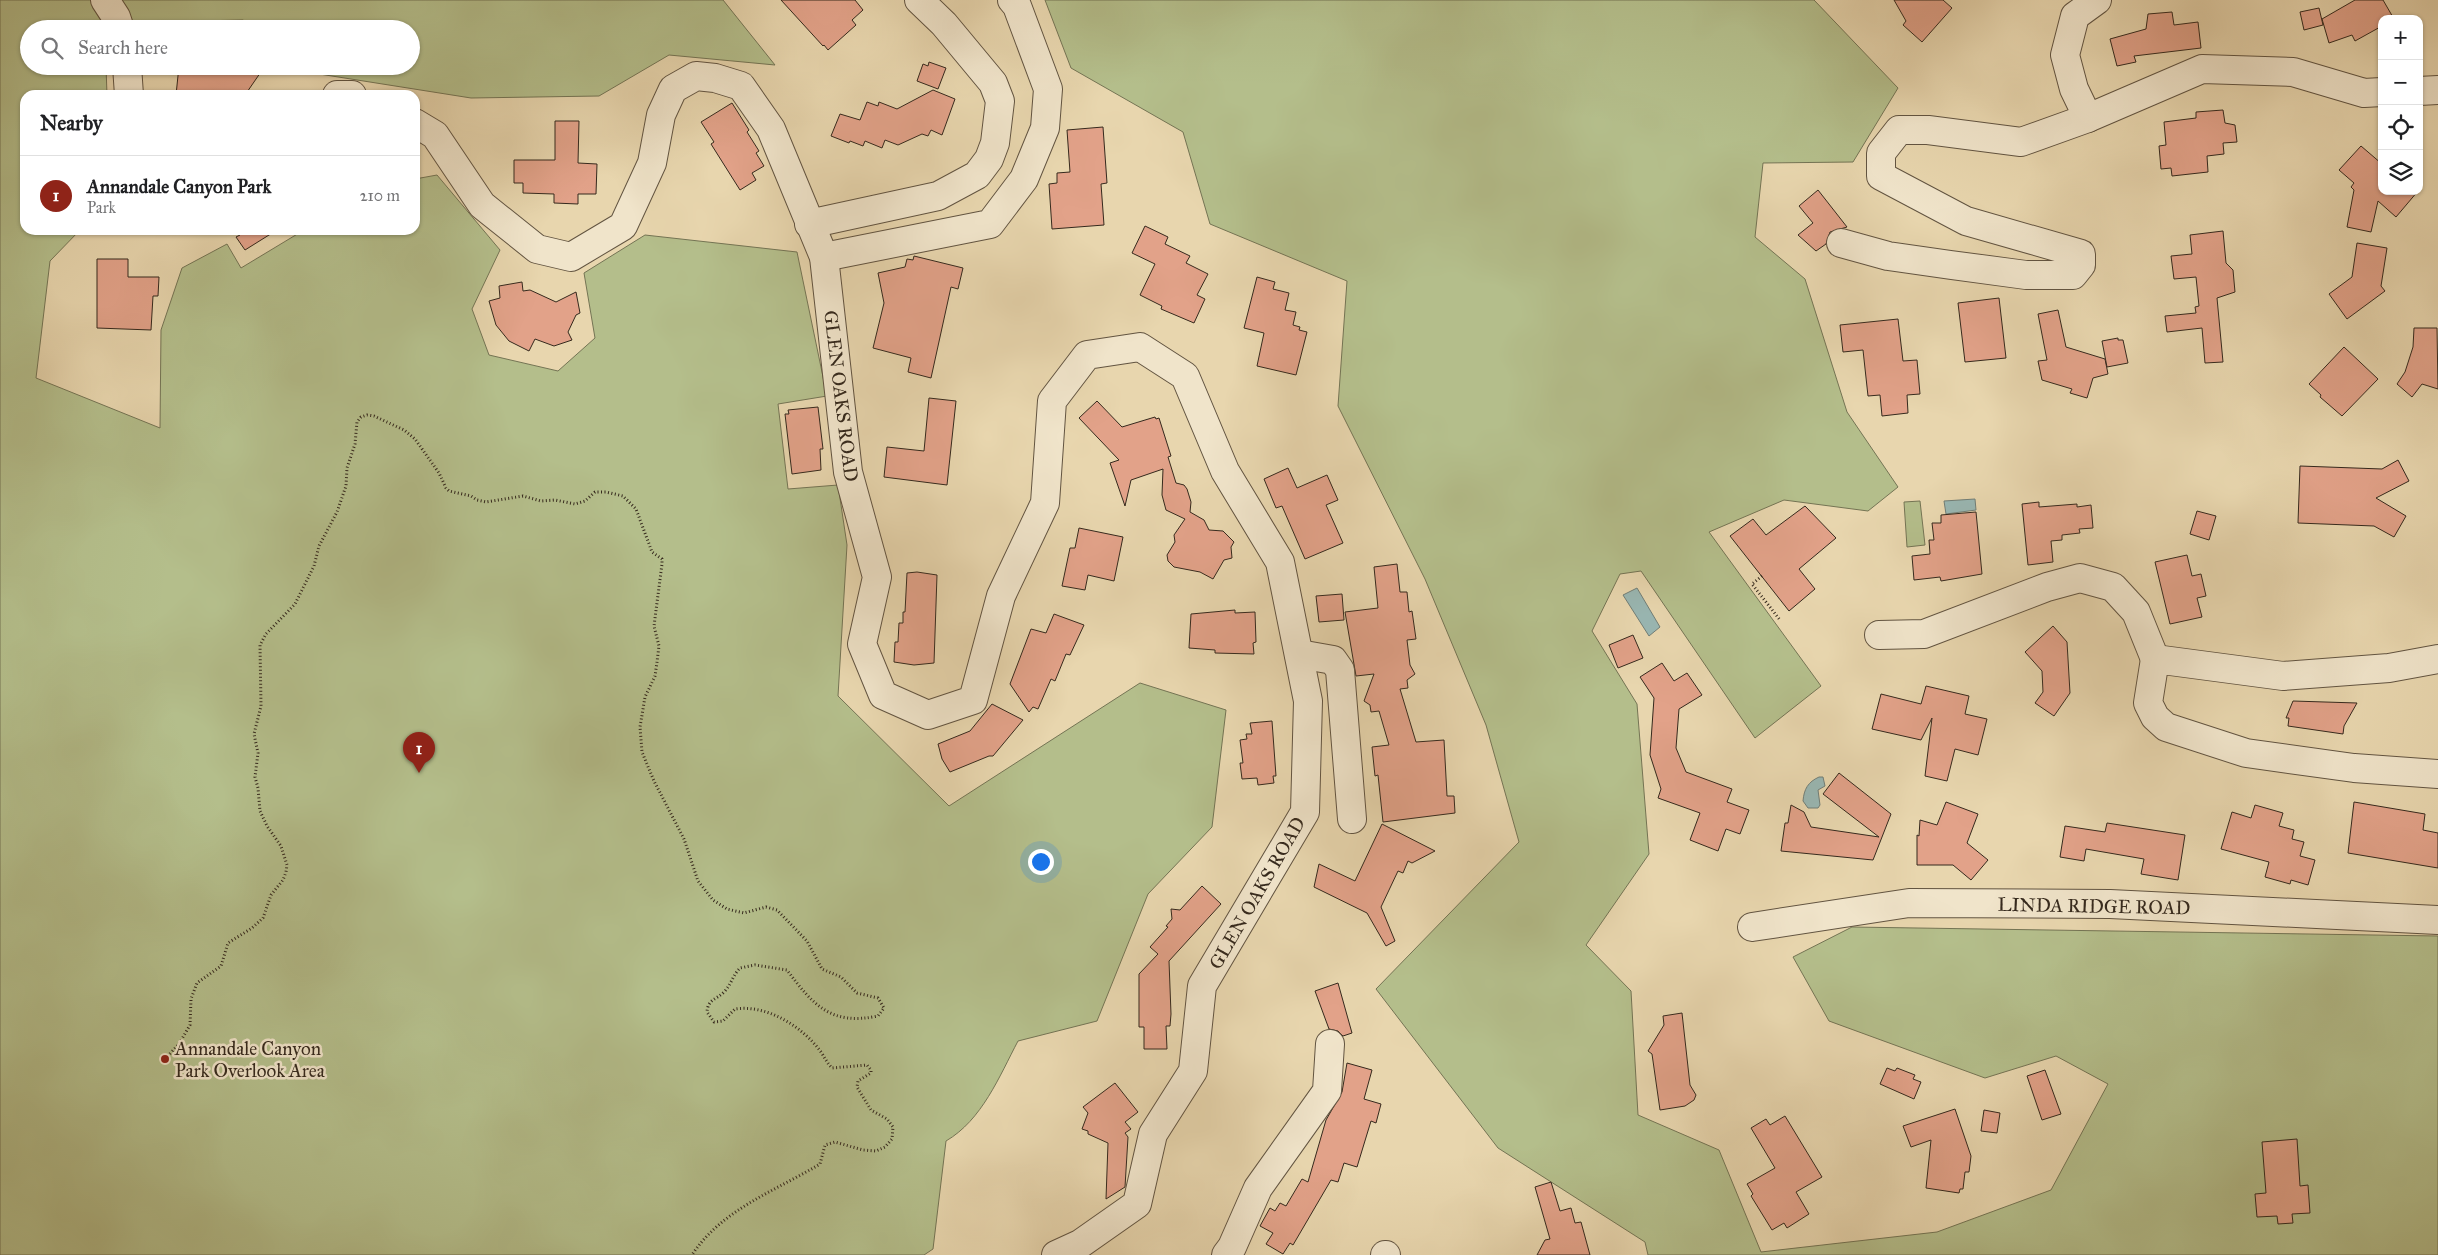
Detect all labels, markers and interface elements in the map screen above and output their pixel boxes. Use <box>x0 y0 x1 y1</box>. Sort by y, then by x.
map controls <box>2378 15 2423 195</box>
button: + <box>2378 15 2423 60</box>
search box <box>20 20 420 75</box>
icon: search <box>38 34 66 62</box>
text: Search here <box>78 36 168 59</box>
button: − <box>2378 60 2423 105</box>
button: locate <box>2378 105 2423 150</box>
text: Nearby <box>40 110 103 136</box>
button: layers <box>2378 150 2423 195</box>
text: Annandale Canyon Park <box>87 175 271 198</box>
text: 1 <box>53 186 59 205</box>
text: 210 m <box>360 186 400 205</box>
text: Park <box>87 198 116 217</box>
street label: GLEN OAKS ROAD <box>819 309 863 483</box>
pin: 1 <box>403 732 435 773</box>
street label: GLEN OAKS ROAD <box>1204 813 1310 973</box>
your location <box>1028 849 1054 875</box>
street label: LINDA RIDGE ROAD <box>1997 893 2191 919</box>
place label: Annandale Canyon Park Overlook Area <box>174 1037 326 1082</box>
marker: Annandale Canyon Park Overlook Area <box>159 1053 171 1065</box>

